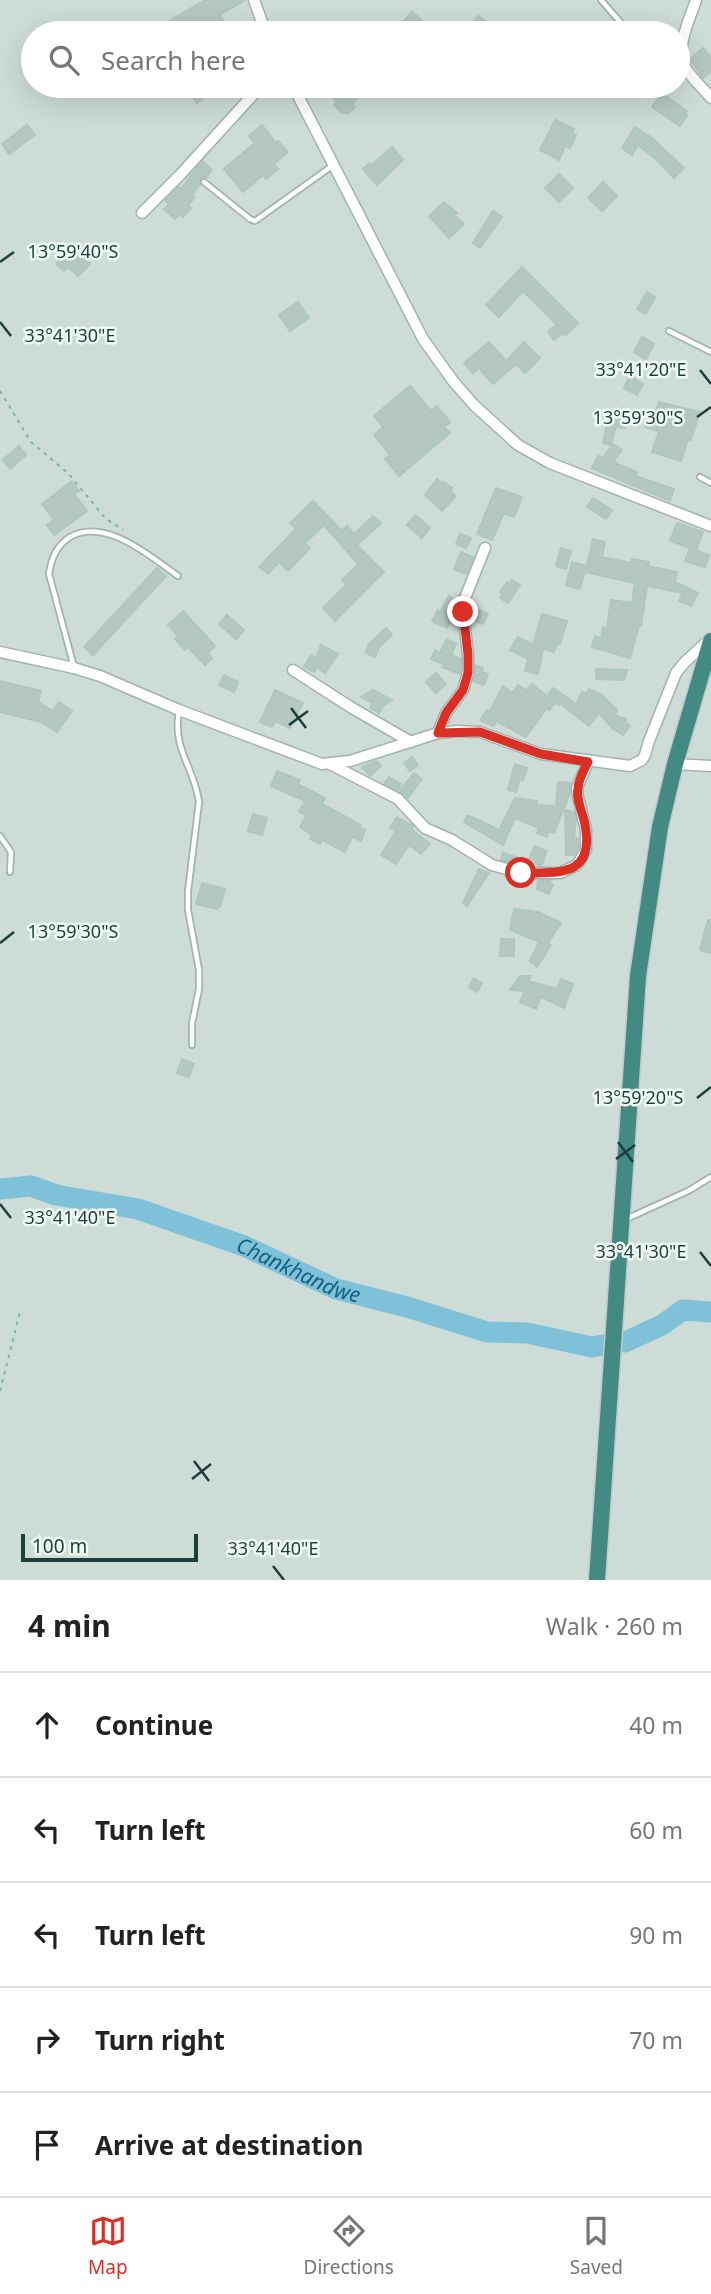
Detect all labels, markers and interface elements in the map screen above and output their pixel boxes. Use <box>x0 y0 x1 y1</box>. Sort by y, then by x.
search box <box>21 21 690 98</box>
icon: search <box>45 41 83 79</box>
text: Search here <box>101 42 246 78</box>
text: 13°59'40"S <box>28 239 118 263</box>
text: 33°41'30"E <box>25 323 115 347</box>
text: 33°41'20"E <box>596 357 686 381</box>
text: 13°59'30"S <box>593 405 683 429</box>
route end <box>447 596 478 627</box>
route start <box>505 857 536 888</box>
text: 13°59'30"S <box>28 919 118 943</box>
text: 13°59'20"S <box>593 1085 683 1109</box>
text: 33°41'40"E <box>25 1205 115 1229</box>
water label: Chankhandwe <box>233 1231 364 1309</box>
text: 33°41'30"E <box>596 1239 686 1263</box>
scale bar <box>21 1531 198 1563</box>
text: 100 m <box>32 1533 87 1559</box>
text: 33°41'40"E <box>228 1536 318 1560</box>
text: 4 min <box>28 1605 111 1646</box>
text: Walk · 260 m <box>546 1610 683 1642</box>
icon: ahead <box>28 1706 66 1744</box>
text: Continue <box>95 1707 213 1743</box>
text: 40 m <box>629 1709 683 1741</box>
icon: left <box>28 1811 66 1849</box>
text: Turn left <box>95 1812 206 1848</box>
text: 60 m <box>629 1814 683 1846</box>
icon: left <box>28 1916 66 1954</box>
text: Turn left <box>95 1917 206 1953</box>
text: 90 m <box>629 1919 683 1951</box>
icon: right <box>28 2021 66 2059</box>
text: Turn right <box>95 2022 225 2058</box>
text: 70 m <box>629 2024 683 2056</box>
icon: arrive <box>28 2126 66 2164</box>
text: Arrive at destination <box>95 2127 364 2163</box>
tab: Map <box>88 2212 128 2280</box>
tab: Directions <box>304 2212 394 2280</box>
tab: Saved <box>570 2212 623 2280</box>

